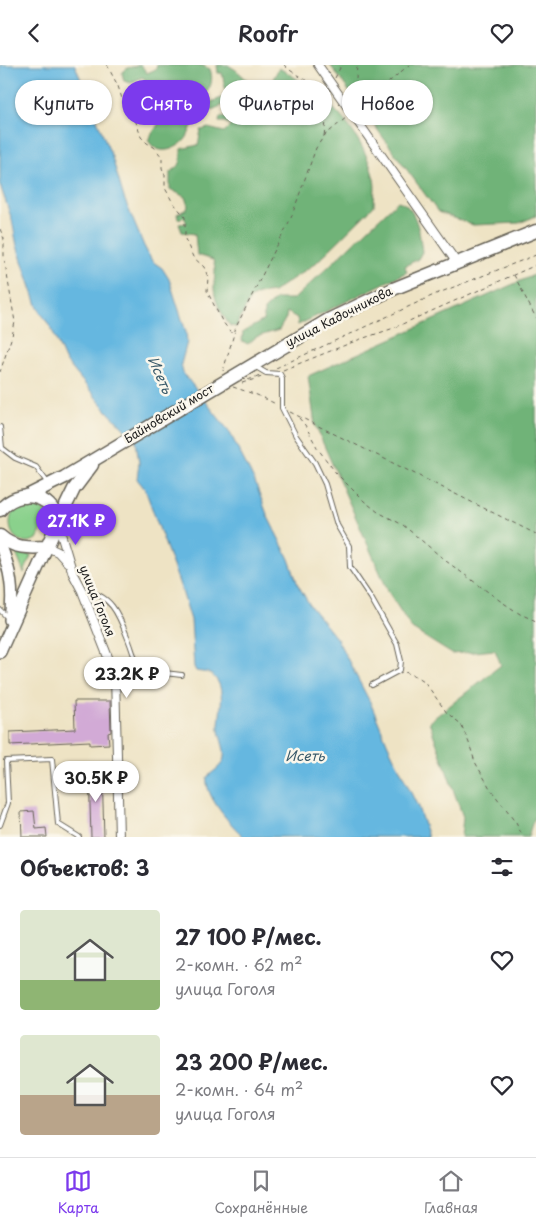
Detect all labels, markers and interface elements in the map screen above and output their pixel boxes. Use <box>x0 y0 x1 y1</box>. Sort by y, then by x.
text: Roofr <box>238 16 298 49</box>
icon: back <box>20 19 48 47</box>
icon: heart <box>488 19 516 47</box>
chip: Купить <box>15 80 112 125</box>
chip: Снять <box>122 80 210 125</box>
chip: Фильтры <box>220 80 332 125</box>
chip: Новое <box>342 80 433 125</box>
street label: улица Кадочникова <box>282 281 396 351</box>
water label: Исеть <box>143 353 178 398</box>
street label: Байновский мост <box>120 379 217 447</box>
pin: 27.1K ₽ <box>30 503 122 546</box>
text: 27.1K ₽ <box>47 508 105 532</box>
street label: улица Гоголя <box>75 562 120 639</box>
pin: 23.2K ₽ <box>81 657 173 699</box>
text: 23.2K ₽ <box>95 661 159 685</box>
water label: Исеть <box>285 745 326 766</box>
pin: 30.5K ₽ <box>50 761 142 803</box>
text: 30.5K ₽ <box>64 765 128 789</box>
text: Объектов: 3 <box>20 851 150 883</box>
icon: filters <box>488 853 516 881</box>
text: 27 100 ₽/мес. <box>175 920 322 952</box>
icon: home <box>60 930 120 990</box>
icon: heart <box>488 946 516 974</box>
text: 2-комн. · 62 m² <box>175 952 302 976</box>
text: улица Гоголя <box>175 976 276 1000</box>
text: 23 200 ₽/мес. <box>175 1045 328 1077</box>
icon: home <box>60 1055 120 1115</box>
icon: heart <box>488 1071 516 1099</box>
text: 2-комн. · 64 m² <box>175 1077 303 1101</box>
text: улица Гоголя <box>175 1101 276 1125</box>
tab: Карта <box>58 1167 99 1218</box>
tab: Сохранённые <box>215 1167 308 1218</box>
tab: Главная <box>424 1167 478 1218</box>

